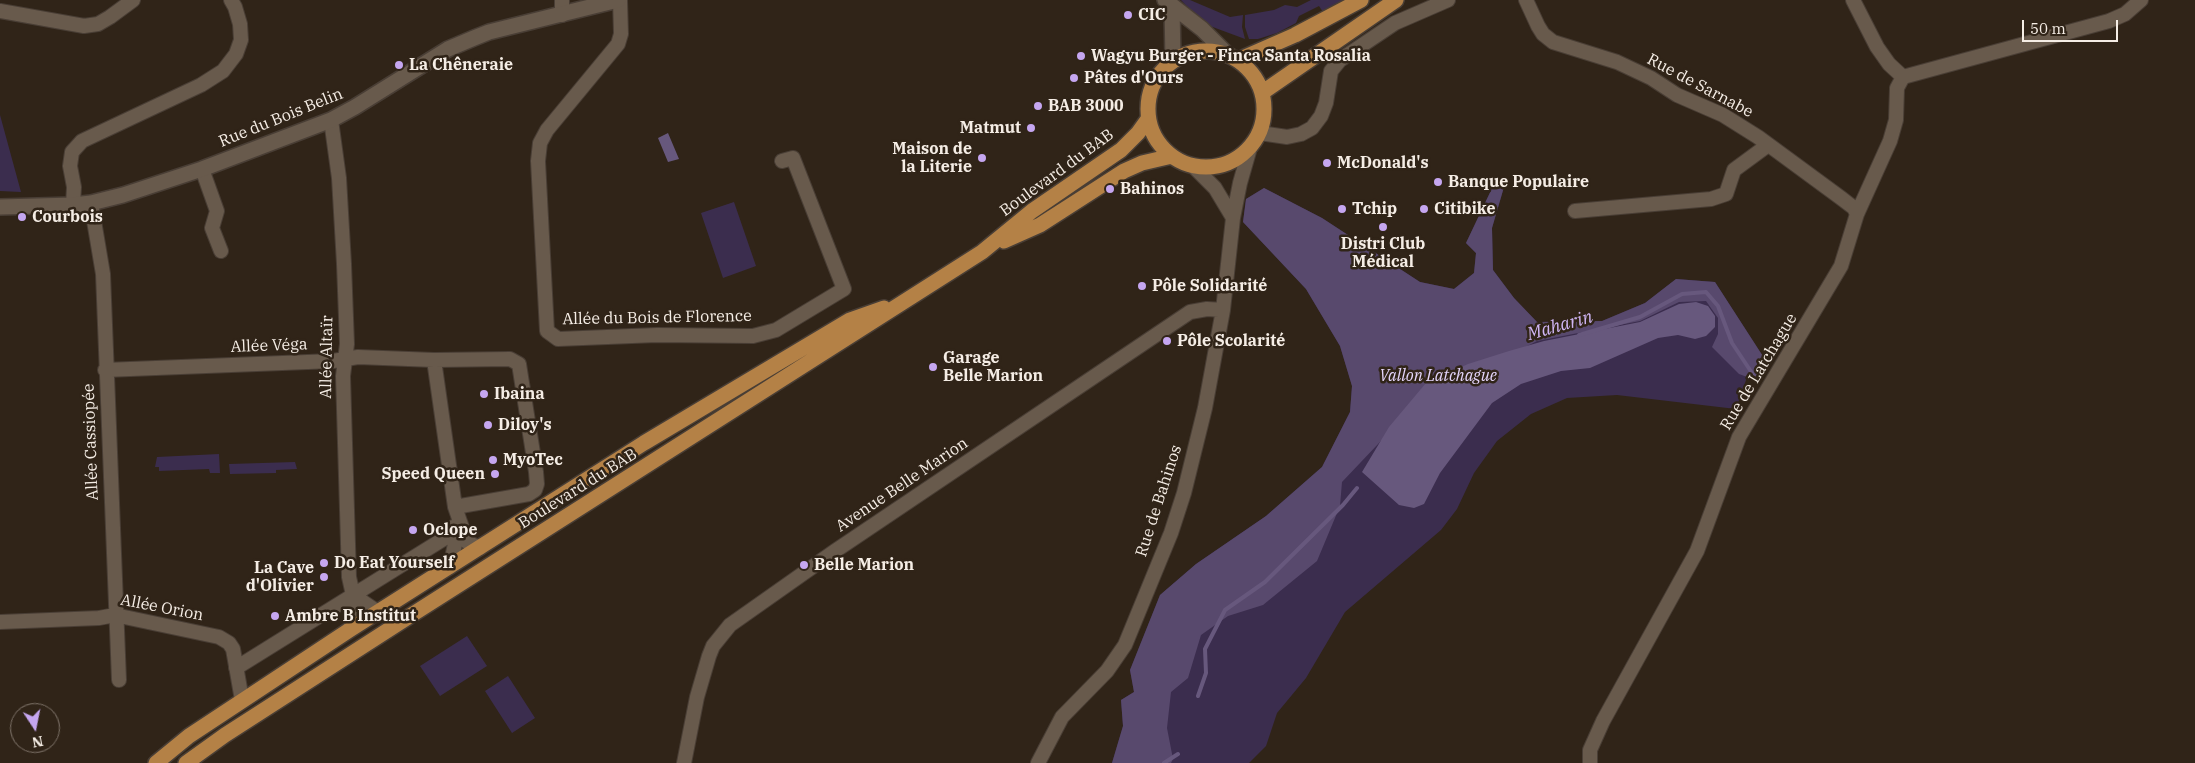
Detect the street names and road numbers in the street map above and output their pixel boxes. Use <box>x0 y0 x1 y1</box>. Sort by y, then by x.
street label: Rue de Sarnabe <box>1644 50 1756 122</box>
street label: Rue du Bois Belin <box>216 84 346 152</box>
street label: Boulevard du BAB <box>996 125 1118 221</box>
street label: Allée du Bois de Florence <box>562 307 752 329</box>
street label: Rue de Latchague <box>1717 310 1801 434</box>
street label: Allée Altaïr <box>317 315 337 399</box>
street label: Allée Véga <box>230 335 308 357</box>
street label: Allée Cassiopée <box>79 383 103 501</box>
street label: Avenue Belle Marion <box>832 434 972 536</box>
street label: Rue de Bahinos <box>1132 443 1186 559</box>
street label: Boulevard du BAB <box>515 445 641 533</box>
street label: Allée Orion <box>119 591 205 625</box>

